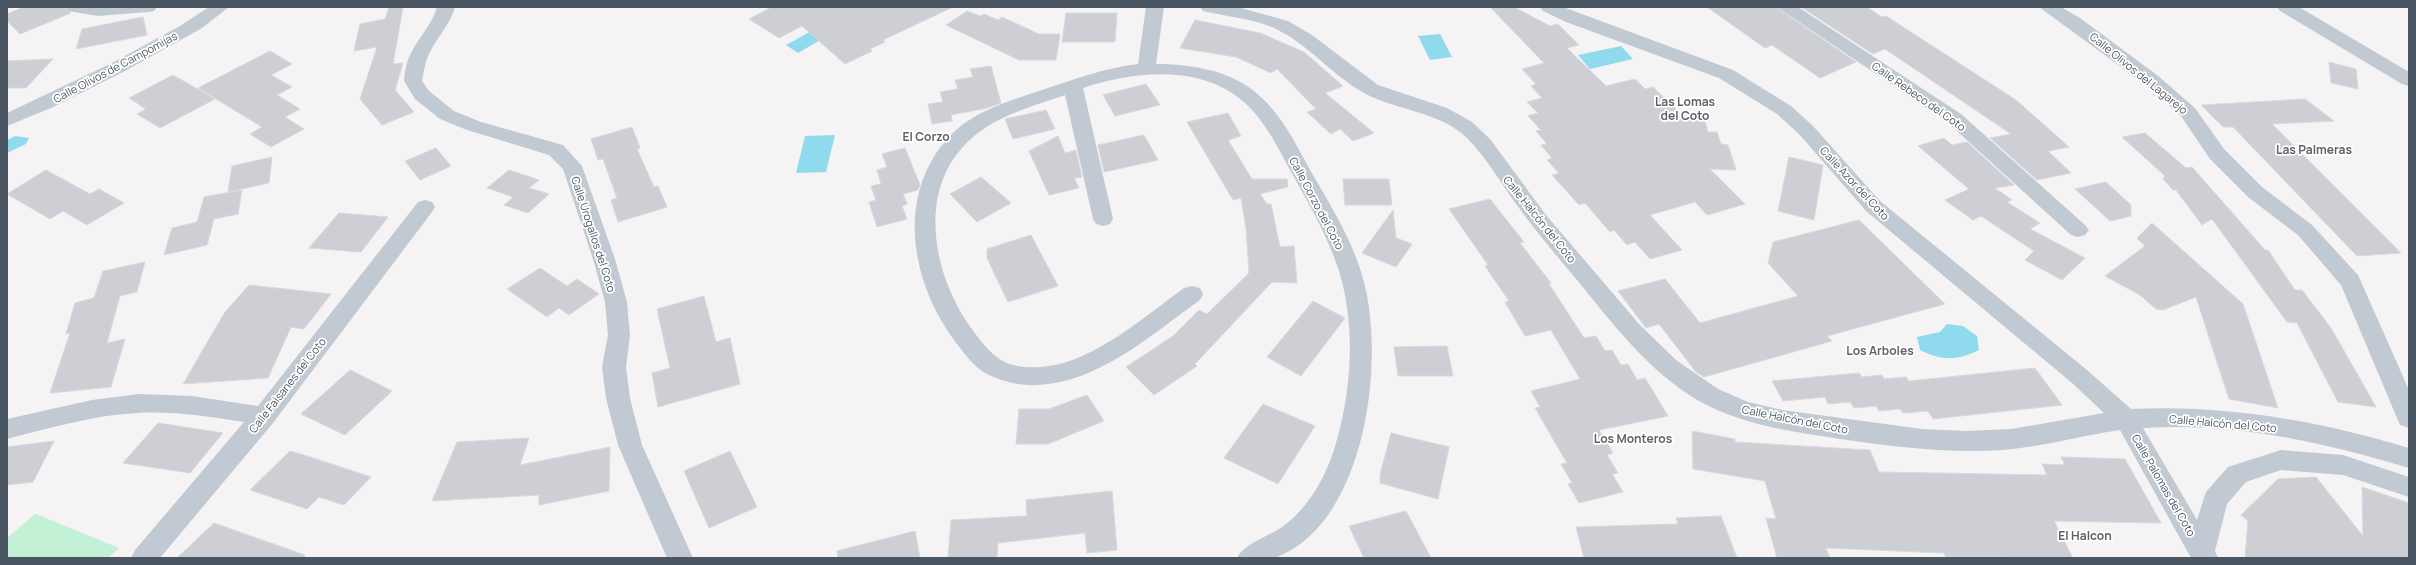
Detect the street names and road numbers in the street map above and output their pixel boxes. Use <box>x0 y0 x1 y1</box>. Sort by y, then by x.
street label: Calle Olivos de Campomijas <box>50 28 180 106</box>
street label: Calle Olivos del Lagarejo <box>2087 29 2192 118</box>
street label: Calle Rebeco del Coto <box>1869 58 1969 134</box>
street label: Calle Azor del Coto <box>1817 143 1893 223</box>
street label: Calle Corzo del Coto <box>1286 154 1348 252</box>
street label: Calle Halcón del Coto <box>1500 172 1580 266</box>
street label: Calle Urogallos del Coto <box>568 174 620 294</box>
street label: Calle Faisanes del Coto <box>245 334 329 436</box>
street label: Calle Halcón del Coto <box>1741 401 1850 437</box>
street label: Calle Halcón del Coto <box>2169 411 2278 435</box>
street label: Calle Palomas del Coto <box>2129 431 2200 539</box>

